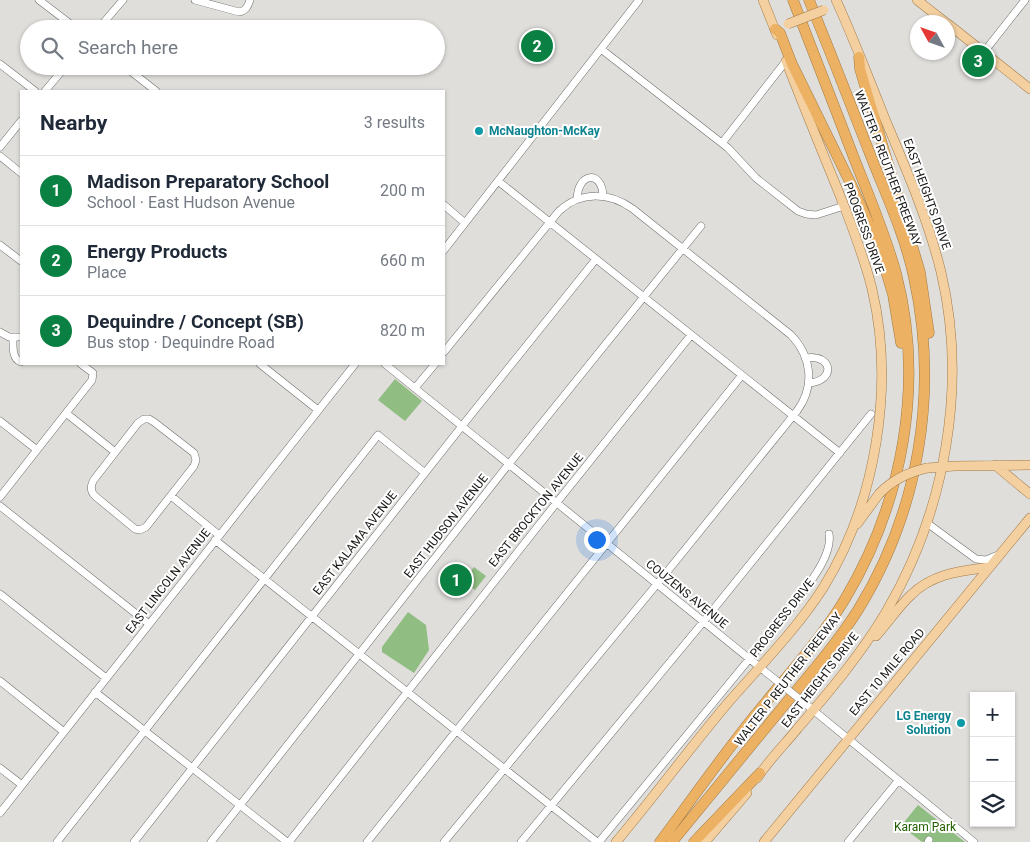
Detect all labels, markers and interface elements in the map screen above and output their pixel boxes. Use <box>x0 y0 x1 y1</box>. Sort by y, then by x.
north arrow <box>910 15 955 60</box>
search box <box>20 20 445 75</box>
pin: 2 <box>521 27 553 65</box>
icon: search <box>38 34 66 62</box>
text: Search here <box>78 36 178 59</box>
pin: 3 <box>962 42 994 80</box>
street label: WALTER P REUTHER FREEWAY <box>852 88 924 248</box>
text: Nearby <box>40 111 107 135</box>
text: 3 results <box>364 113 425 132</box>
place label: McNaughton-McKay <box>489 124 601 138</box>
marker: McNaughton-McKay <box>473 125 485 137</box>
street label: EAST HEIGHTS DRIVE <box>900 137 954 252</box>
text: Madison Preparatory School <box>87 170 329 193</box>
text: 1 <box>51 181 61 200</box>
text: 200 m <box>380 181 425 200</box>
street label: PROGRESS DRIVE <box>841 181 887 276</box>
text: School · East Hudson Avenue <box>87 193 295 212</box>
text: Energy Products <box>87 240 228 263</box>
text: 2 <box>51 251 61 270</box>
text: 660 m <box>380 251 425 270</box>
text: Place <box>87 263 127 282</box>
text: Dequindre / Concept (SB) <box>87 310 304 333</box>
text: 3 <box>51 321 61 340</box>
text: 820 m <box>380 321 425 340</box>
text: Bus stop · Dequindre Road <box>87 333 275 352</box>
street label: EAST BROCKTON AVENUE <box>486 450 586 570</box>
street label: EAST HUDSON AVENUE <box>401 471 491 581</box>
street label: EAST KALAMA AVENUE <box>310 488 400 598</box>
street label: EAST LINCOLN AVENUE <box>123 526 213 636</box>
your location <box>584 527 610 553</box>
street label: COUZENS AVENUE <box>643 557 731 631</box>
pin: 1 <box>440 561 472 599</box>
street label: PROGRESS DRIVE <box>747 576 817 660</box>
street label: WALTER P REUTHER FREEWAY <box>732 609 845 748</box>
street label: EAST 10 MILE ROAD <box>846 626 928 718</box>
street label: EAST HEIGHTS DRIVE <box>778 629 862 730</box>
map controls <box>970 692 1015 827</box>
button: + <box>970 692 1015 737</box>
place label: LG Energy Solution <box>897 709 952 737</box>
marker: LG Energy Solution <box>955 717 967 729</box>
button: − <box>970 737 1015 782</box>
button: layers <box>970 782 1015 827</box>
park label: Karam Park <box>894 820 957 834</box>

